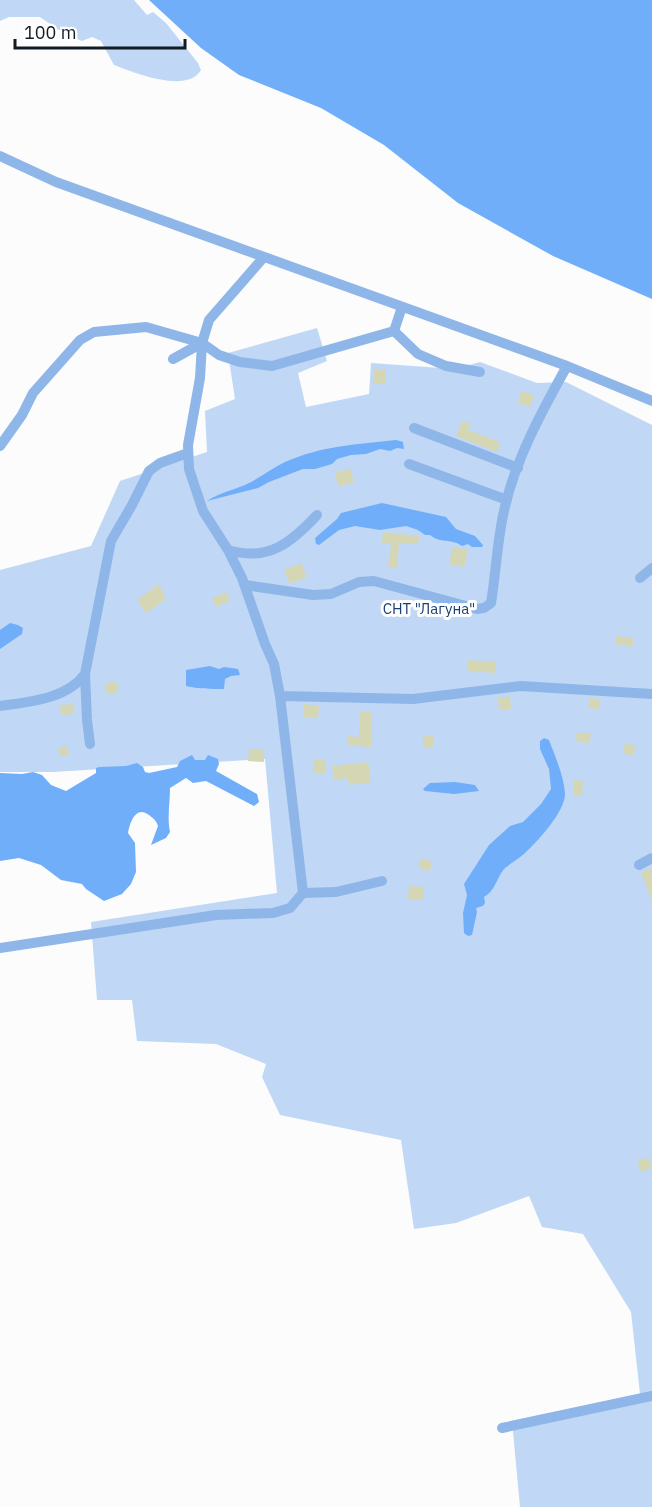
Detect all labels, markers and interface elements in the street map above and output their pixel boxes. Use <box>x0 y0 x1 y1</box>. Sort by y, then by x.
scale bar <box>15 12 184 50</box>
text: 100 m <box>24 21 76 44</box>
park label: СНТ "Лагуна" <box>383 599 475 618</box>

